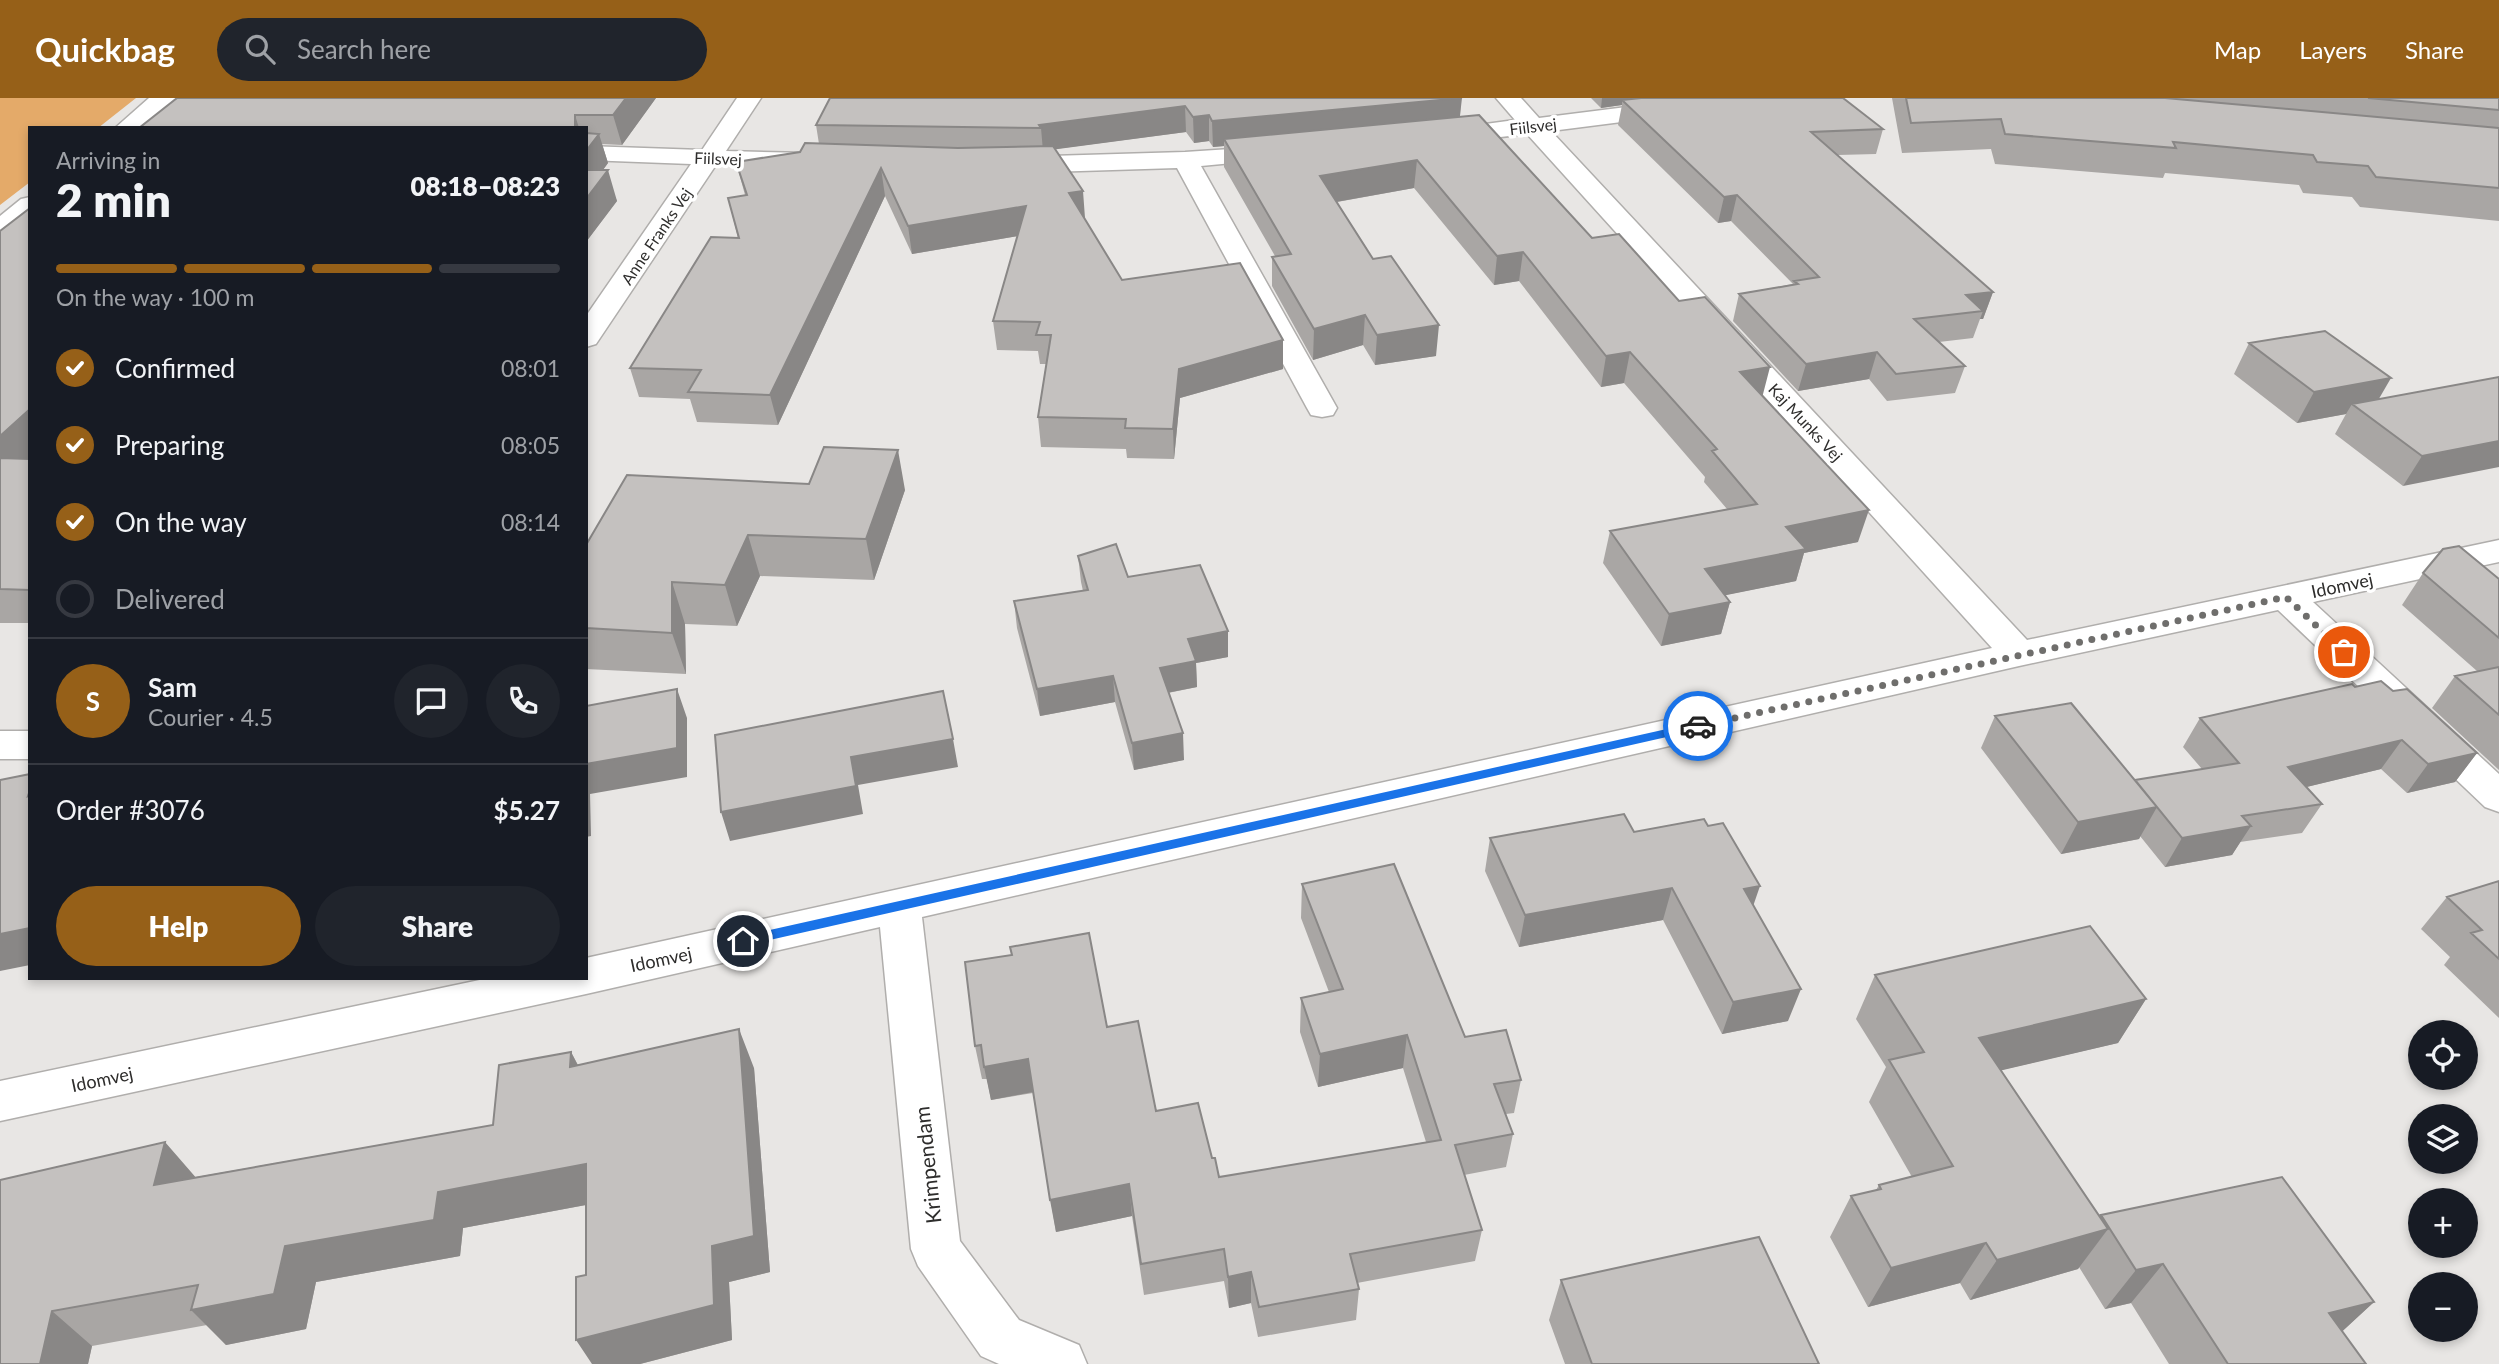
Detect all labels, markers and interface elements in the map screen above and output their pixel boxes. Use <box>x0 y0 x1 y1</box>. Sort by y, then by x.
search box <box>217 18 707 81</box>
text: Quickbag <box>35 29 175 69</box>
icon: search <box>241 30 279 68</box>
text: Search here <box>297 33 431 65</box>
text: Map <box>2214 35 2261 64</box>
text: Layers <box>2299 35 2367 64</box>
text: Share <box>2405 35 2464 64</box>
street label: Fiilsvej <box>1508 114 1558 138</box>
text: Arriving in <box>56 146 160 174</box>
street label: Fiilsvej <box>694 148 742 168</box>
text: 08:18–08:23 <box>410 170 560 202</box>
text: 2 min <box>56 172 171 227</box>
street label: Anne Franks Vej <box>617 184 695 288</box>
text: On the way · 100 m <box>56 283 255 311</box>
icon: check <box>56 349 94 387</box>
text: Confirmed <box>115 352 235 384</box>
text: 08:01 <box>501 354 560 382</box>
street label: Kaj Munks Vej <box>1765 379 1847 465</box>
icon: check <box>56 426 94 464</box>
text: Preparing <box>115 429 224 461</box>
text: 08:05 <box>501 431 560 459</box>
icon: check <box>56 503 94 541</box>
text: On the way <box>115 506 247 538</box>
text: 08:14 <box>501 508 560 536</box>
street label: Idomvej <box>2309 568 2375 602</box>
text: Delivered <box>115 583 225 615</box>
pin <box>2314 622 2374 682</box>
icon: bag <box>2325 633 2363 671</box>
button: chat <box>394 664 468 738</box>
button: phone <box>486 664 560 738</box>
text: Sam <box>148 671 197 703</box>
text: S <box>86 685 100 717</box>
courier <box>1663 691 1733 761</box>
text: Courier · 4.5 <box>148 703 273 731</box>
icon: car <box>1679 707 1717 745</box>
text: Order #3076 <box>56 794 205 826</box>
text: $5.27 <box>494 794 560 826</box>
button: Help <box>56 886 301 966</box>
button: Share <box>315 886 560 966</box>
pin <box>713 911 773 971</box>
icon: home <box>724 922 762 960</box>
street label: Idomvej <box>628 942 694 976</box>
map controls <box>2408 1020 2478 1342</box>
button: locate <box>2408 1020 2478 1090</box>
street label: Idomvej <box>69 1062 135 1096</box>
button: layers <box>2408 1104 2478 1174</box>
street label: Krimpendam <box>908 1105 946 1225</box>
button: + <box>2408 1188 2478 1258</box>
button: − <box>2408 1272 2478 1342</box>

